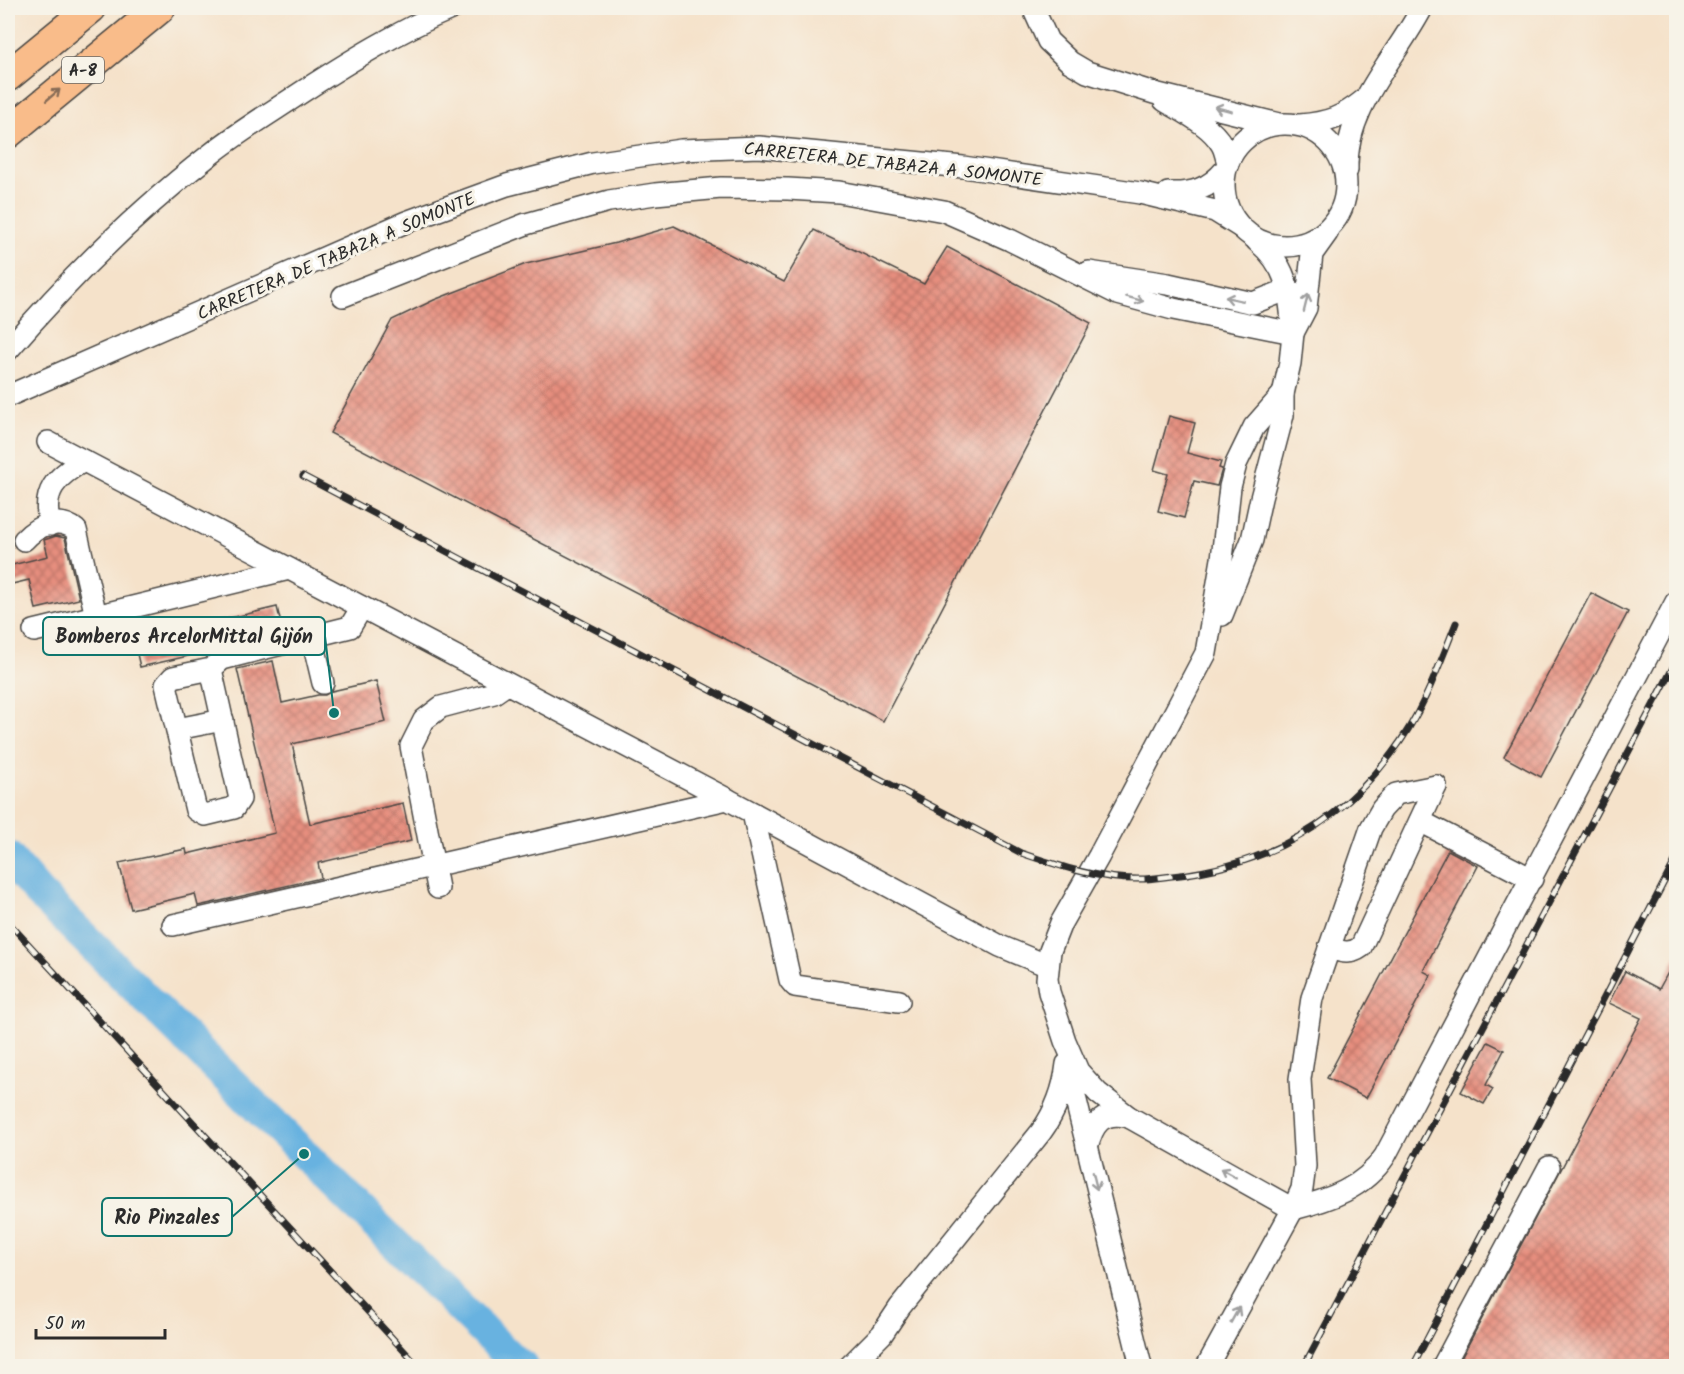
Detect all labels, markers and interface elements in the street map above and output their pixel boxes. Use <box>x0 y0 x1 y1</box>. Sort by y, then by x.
road number: A-8 <box>62 57 104 83</box>
one-way arrow <box>45 89 61 102</box>
one-way arrow <box>1214 103 1233 115</box>
street label: CARRETERA DE TABAZA A SOMONTE <box>742 135 1044 196</box>
street label: CARRETERA DE TABAZA A SOMONTE <box>193 185 481 329</box>
one-way arrow <box>1225 293 1244 304</box>
one-way arrow <box>1125 294 1144 305</box>
one-way arrow <box>1300 294 1312 313</box>
callout: Bomberos ArcelorMittal Gijón <box>43 617 325 655</box>
text: Bomberos ArcelorMittal Gijón <box>55 622 313 654</box>
one-way arrow <box>1220 1167 1237 1179</box>
one-way arrow <box>1090 1171 1102 1190</box>
callout: Rio Pinzales <box>102 1198 232 1236</box>
text: Rio Pinzales <box>114 1203 220 1235</box>
scale bar <box>36 1302 165 1340</box>
one-way arrow <box>1229 1307 1241 1324</box>
text: 50 m <box>45 1310 85 1339</box>

